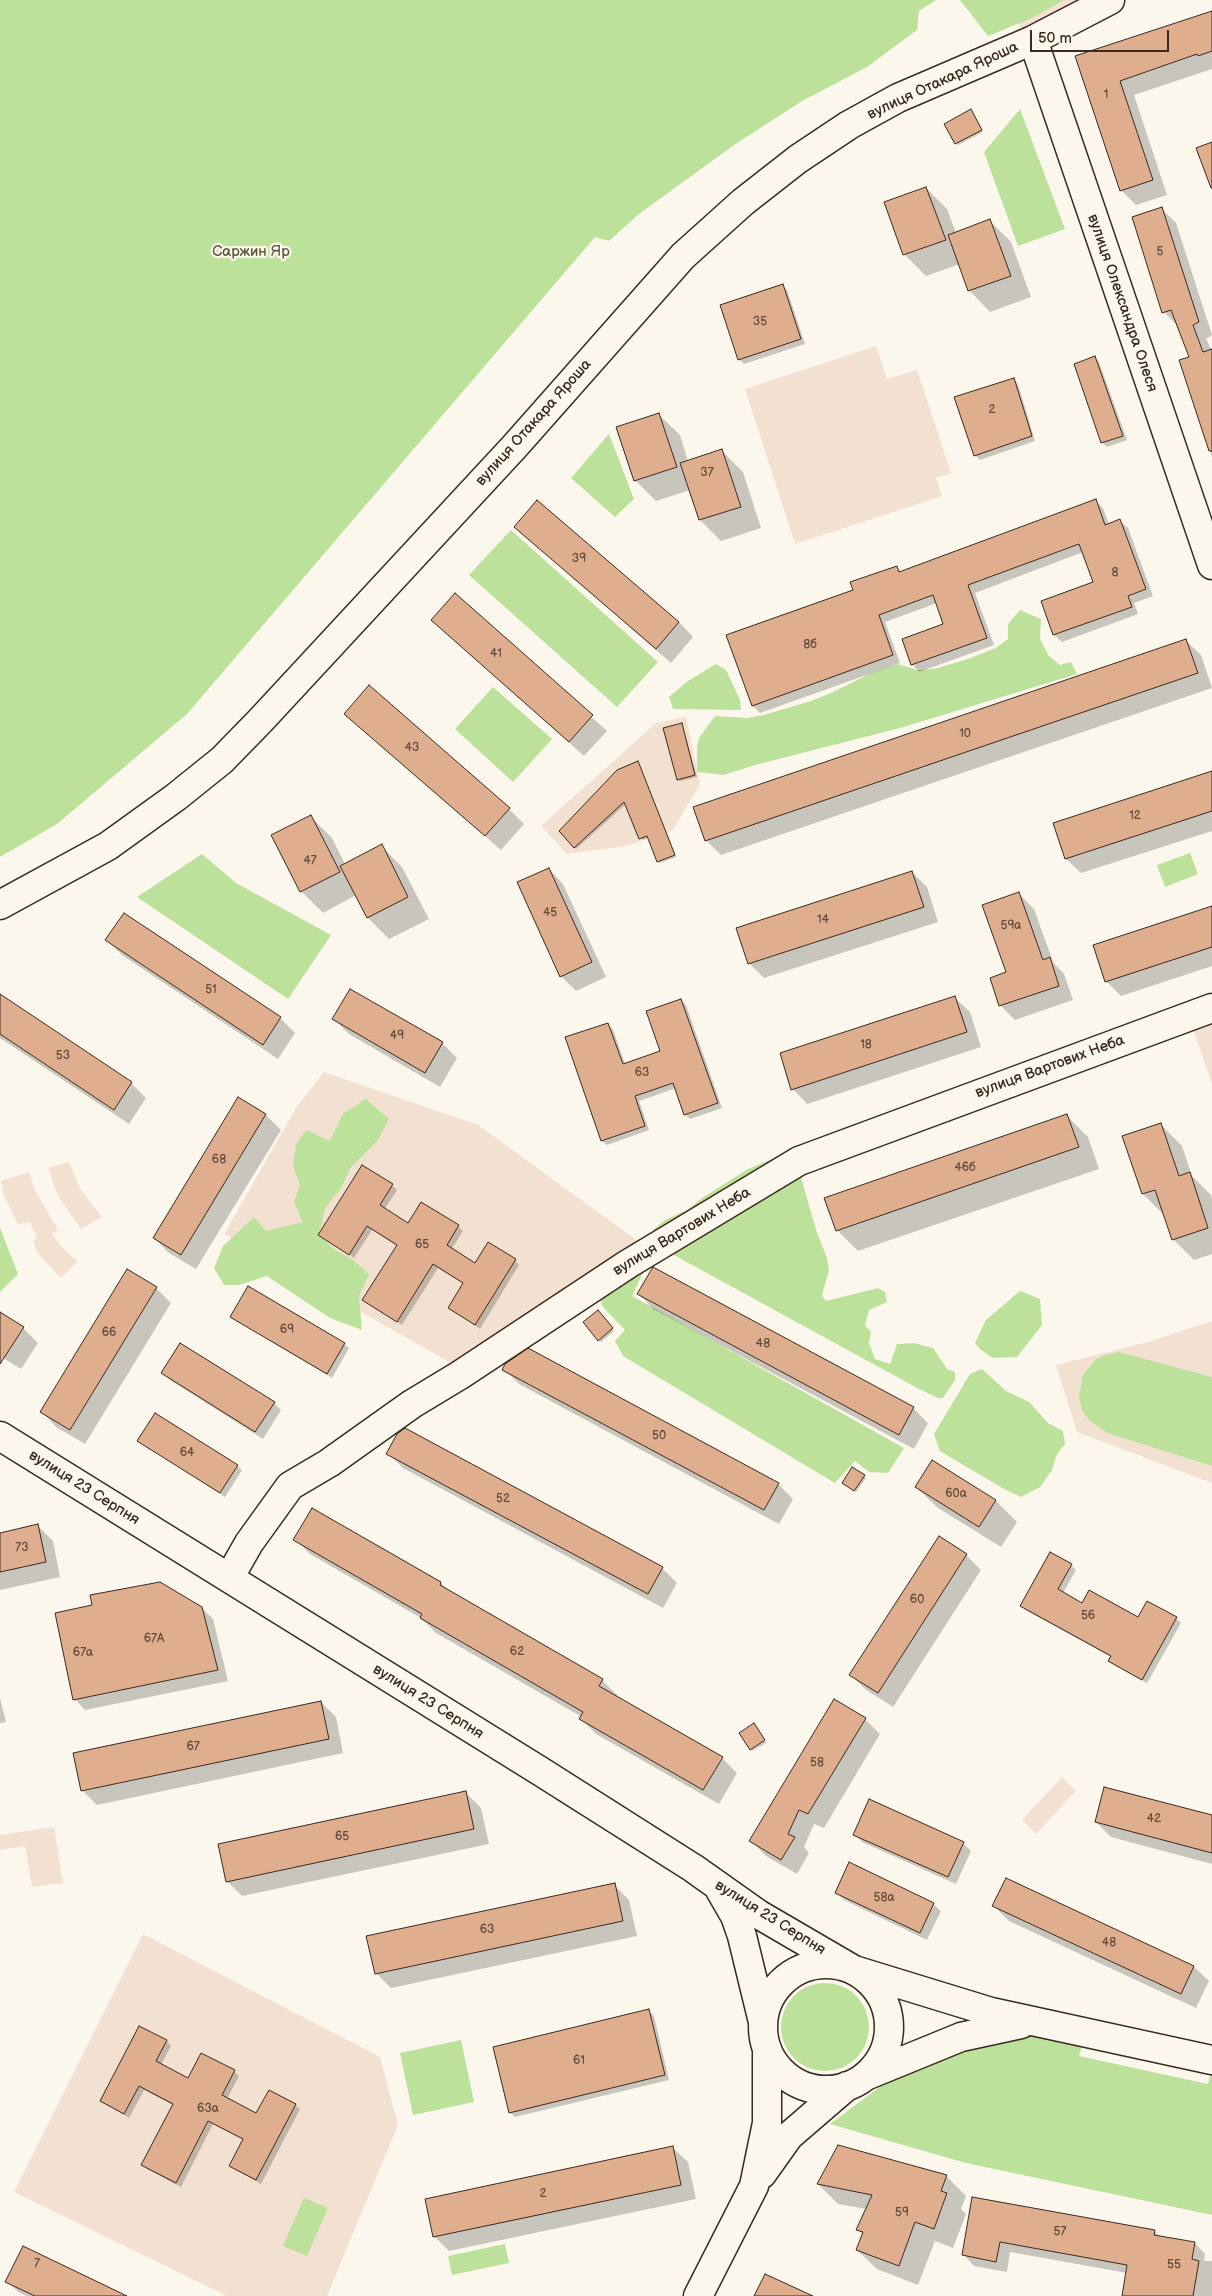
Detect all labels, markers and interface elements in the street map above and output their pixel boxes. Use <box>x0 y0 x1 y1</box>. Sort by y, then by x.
scale bar <box>1032 20 1171 52</box>
text: 50 m <box>1038 29 1072 48</box>
street label: вулиця Отакара Яроша <box>865 38 1021 124</box>
house number: 1 <box>1104 88 1108 102</box>
street label: вулиця Олександра Олеся <box>1083 212 1161 394</box>
park label: Саржин Яр <box>212 243 290 261</box>
house number: 5 <box>1157 245 1163 259</box>
house number: 35 <box>753 315 767 329</box>
street label: вулиця Отакара Яроша <box>472 356 596 490</box>
house number: 2 <box>988 403 996 417</box>
house number: 37 <box>700 466 714 480</box>
house number: 39 <box>572 552 586 566</box>
house number: 8 <box>1112 566 1118 580</box>
house number: 8б <box>803 638 817 652</box>
house number: 41 <box>490 647 502 661</box>
house number: 10 <box>959 727 971 741</box>
house number: 43 <box>405 741 419 755</box>
house number: 12 <box>1129 809 1141 823</box>
house number: 47 <box>303 854 317 868</box>
house number: 45 <box>543 906 557 920</box>
house number: 14 <box>817 913 829 927</box>
house number: 59а <box>1001 919 1021 933</box>
house number: 51 <box>205 983 217 997</box>
house number: 49 <box>390 1029 404 1043</box>
street label: вулиця Вартових Неба <box>973 1032 1127 1102</box>
house number: 18 <box>860 1038 872 1052</box>
house number: 53 <box>56 1049 70 1063</box>
house number: 63 <box>635 1066 649 1080</box>
house number: 68 <box>212 1153 226 1167</box>
house number: 46б <box>954 1161 976 1175</box>
street label: вулиця Вартових Неба <box>610 1184 754 1280</box>
house number: 65 <box>415 1238 429 1252</box>
house number: 69 <box>280 1323 294 1337</box>
house number: 66 <box>102 1326 116 1340</box>
house number: 48 <box>756 1337 770 1351</box>
house number: 50 <box>652 1429 666 1443</box>
house number: 64 <box>180 1446 194 1460</box>
street label: вулиця 23 Серпня <box>25 1447 143 1529</box>
house number: 60а <box>945 1487 967 1501</box>
house number: 52 <box>496 1492 510 1506</box>
house number: 73 <box>15 1541 29 1555</box>
house number: 60 <box>910 1593 924 1607</box>
house number: 56 <box>1081 1609 1095 1623</box>
house number: 67А <box>144 1632 164 1646</box>
house number: 62 <box>510 1645 524 1659</box>
house number: 67а <box>73 1646 93 1660</box>
street label: вулиця 23 Серпня <box>369 1661 487 1743</box>
house number: 67 <box>186 1740 200 1754</box>
house number: 58 <box>810 1756 824 1770</box>
house number: 42 <box>1147 1812 1161 1826</box>
house number: 65 <box>335 1830 349 1844</box>
street label: вулиця 23 Серпня <box>711 1877 829 1959</box>
house number: 58а <box>874 1891 894 1905</box>
house number: 63 <box>480 1923 494 1937</box>
house number: 48 <box>1102 1936 1116 1950</box>
house number: 61 <box>573 2054 585 2068</box>
house number: 63а <box>197 2102 219 2116</box>
house number: 2 <box>539 2187 547 2201</box>
house number: 59 <box>895 2206 909 2220</box>
house number: 57 <box>1054 2225 1066 2239</box>
house number: 7 <box>34 2257 40 2271</box>
house number: 55 <box>1167 2258 1181 2272</box>

